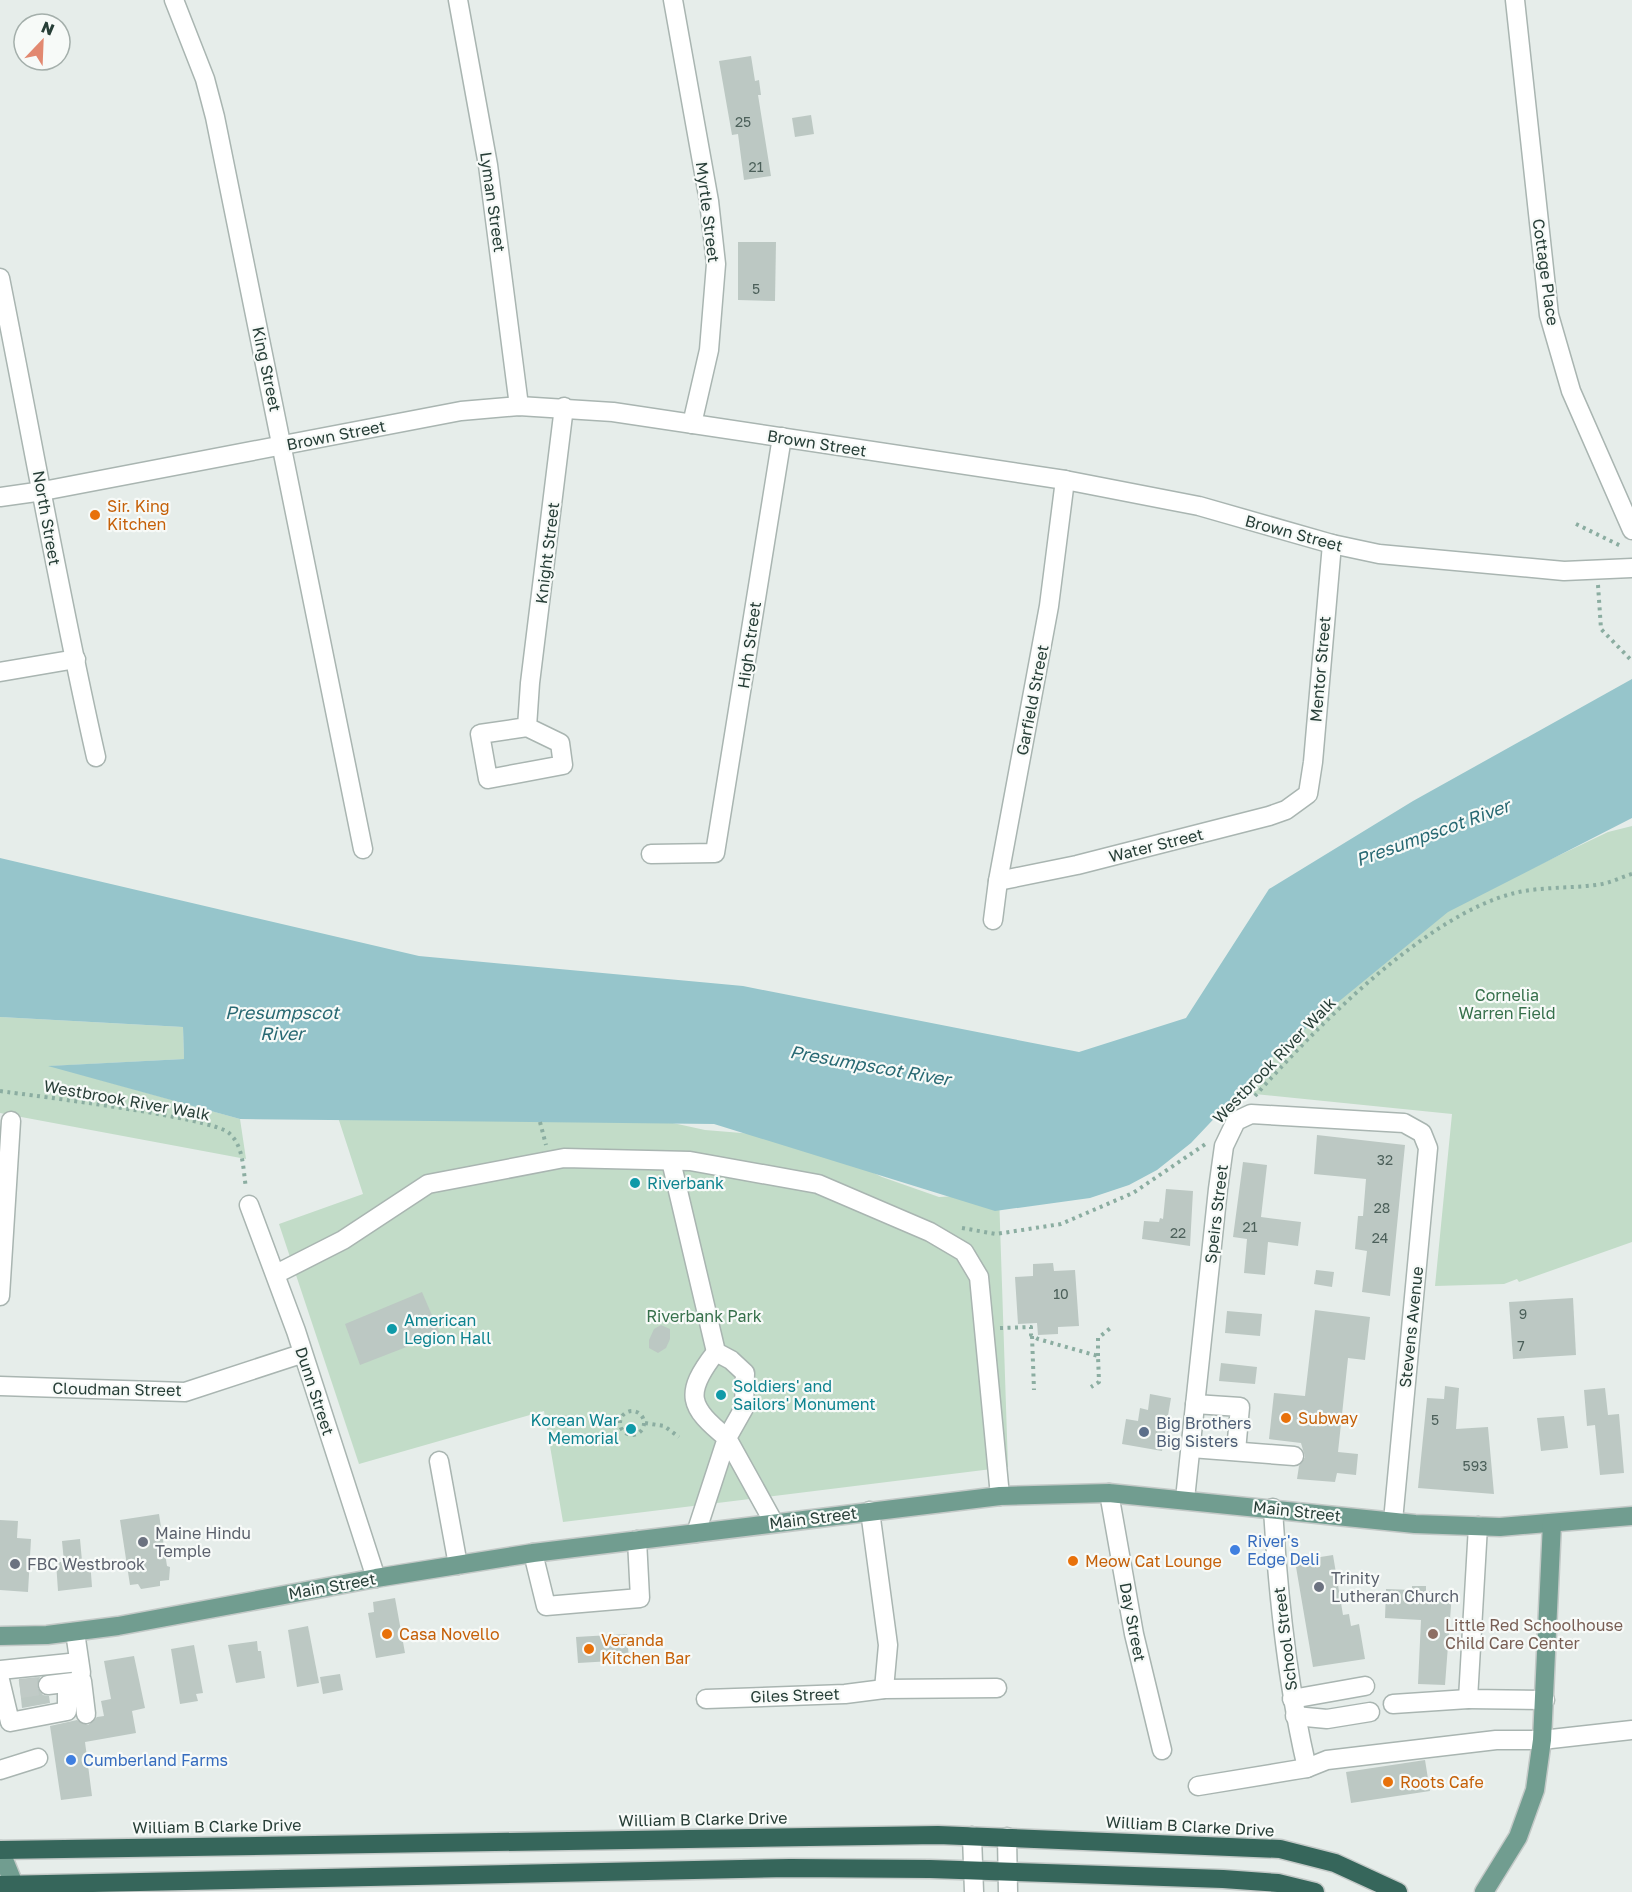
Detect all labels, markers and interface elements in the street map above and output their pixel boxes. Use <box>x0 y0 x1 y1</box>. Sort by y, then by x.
north arrow <box>12 12 72 72</box>
text: N <box>38 17 57 40</box>
house number: 25 <box>735 113 751 130</box>
street label: Lyman Street <box>476 150 510 254</box>
house number: 21 <box>749 158 764 175</box>
street label: Myrtle Street <box>692 161 724 263</box>
street label: Cottage Place <box>1529 217 1563 327</box>
house number: 5 <box>752 280 760 297</box>
street label: King Street <box>248 325 286 413</box>
street label: Brown Street <box>285 416 387 454</box>
street label: Brown Street <box>766 425 868 461</box>
street label: North Street <box>29 469 65 567</box>
place label: Sir. King Kitchen <box>107 496 170 534</box>
street label: Knight Street <box>531 501 563 605</box>
marker: Sir. King Kitchen <box>88 508 102 522</box>
street label: Brown Street <box>1243 510 1345 556</box>
street label: High Street <box>733 600 765 690</box>
street label: Mentor Street <box>1305 615 1335 723</box>
street label: Garfield Street <box>1011 643 1053 757</box>
water label: Presumpscot River <box>1353 793 1516 870</box>
street label: Water Street <box>1107 824 1205 866</box>
park label: Cornelia Warren Field <box>1458 985 1556 1023</box>
street label: Westbrook River Walk <box>1208 993 1340 1127</box>
water label: Presumpscot River <box>225 1001 341 1044</box>
water label: Presumpscot River <box>788 1040 955 1090</box>
street label: Westbrook River Walk <box>42 1076 212 1124</box>
house number: 32 <box>1377 1151 1393 1168</box>
street label: Speirs Street <box>1200 1163 1232 1265</box>
place label: Riverbank <box>647 1173 724 1193</box>
marker: Riverbank <box>628 1176 642 1190</box>
house number: 28 <box>1374 1199 1390 1216</box>
house number: 21 <box>1243 1218 1258 1235</box>
house number: 22 <box>1170 1224 1186 1241</box>
house number: 24 <box>1372 1229 1388 1246</box>
street label: Stevens Avenue <box>1395 1265 1427 1389</box>
house number: 10 <box>1053 1285 1069 1302</box>
house number: 9 <box>1519 1305 1527 1322</box>
park label: Riverbank Park <box>646 1306 762 1326</box>
place label: American Legion Hall <box>404 1310 491 1348</box>
marker: American Legion Hall <box>385 1322 399 1336</box>
house number: 7 <box>1517 1337 1525 1354</box>
street label: Dunn Street <box>291 1344 339 1438</box>
place label: Soldiers' and Sailors' Monument <box>733 1376 876 1414</box>
street label: Cloudman Street <box>52 1378 182 1400</box>
marker: Soldiers' and Sailors' Monument <box>714 1388 728 1402</box>
place label: Subway <box>1298 1408 1358 1428</box>
place label: Korean War Memorial <box>530 1410 619 1448</box>
marker: Subway <box>1279 1411 1293 1425</box>
house number: 5 <box>1431 1411 1439 1428</box>
place label: Big Brothers Big Sisters <box>1156 1413 1252 1451</box>
marker: Korean War Memorial <box>624 1422 638 1436</box>
marker: Big Brothers Big Sisters <box>1137 1425 1151 1439</box>
house number: 593 <box>1463 1457 1487 1474</box>
street label: Main Street <box>1252 1496 1342 1526</box>
street label: Main Street <box>768 1503 858 1533</box>
place label: Maine Hindu Temple <box>155 1523 251 1561</box>
place label: River's Edge Deli <box>1247 1531 1319 1569</box>
marker: Maine Hindu Temple <box>136 1535 150 1549</box>
marker: River's Edge Deli <box>1228 1543 1242 1557</box>
place label: Meow Cat Lounge <box>1085 1551 1222 1571</box>
place label: FBC Westbrook <box>27 1554 145 1574</box>
marker: Meow Cat Lounge <box>1066 1554 1080 1568</box>
marker: FBC Westbrook <box>8 1557 22 1571</box>
street label: Main Street <box>287 1568 377 1604</box>
place label: Trinity Lutheran Church <box>1331 1568 1459 1606</box>
marker: Trinity Lutheran Church <box>1312 1580 1326 1594</box>
street label: Day Street <box>1116 1581 1150 1663</box>
street label: School Street <box>1269 1586 1301 1692</box>
place label: Little Red Schoolhouse Child Care Center <box>1445 1615 1623 1653</box>
place label: Casa Novello <box>399 1624 499 1644</box>
marker: Casa Novello <box>380 1627 394 1641</box>
marker: Little Red Schoolhouse Child Care Center <box>1426 1627 1440 1641</box>
place label: Veranda Kitchen Bar <box>601 1630 690 1668</box>
marker: Veranda Kitchen Bar <box>582 1642 596 1656</box>
street label: Giles Street <box>750 1683 840 1707</box>
place label: Cumberland Farms <box>83 1750 228 1770</box>
marker: Cumberland Farms <box>64 1753 78 1767</box>
place label: Roots Cafe <box>1400 1772 1484 1792</box>
marker: Roots Cafe <box>1381 1775 1395 1789</box>
street label: William B Clarke Drive <box>618 1808 788 1830</box>
street label: William B Clarke Drive <box>1105 1812 1275 1840</box>
street label: William B Clarke Drive <box>132 1815 302 1837</box>

